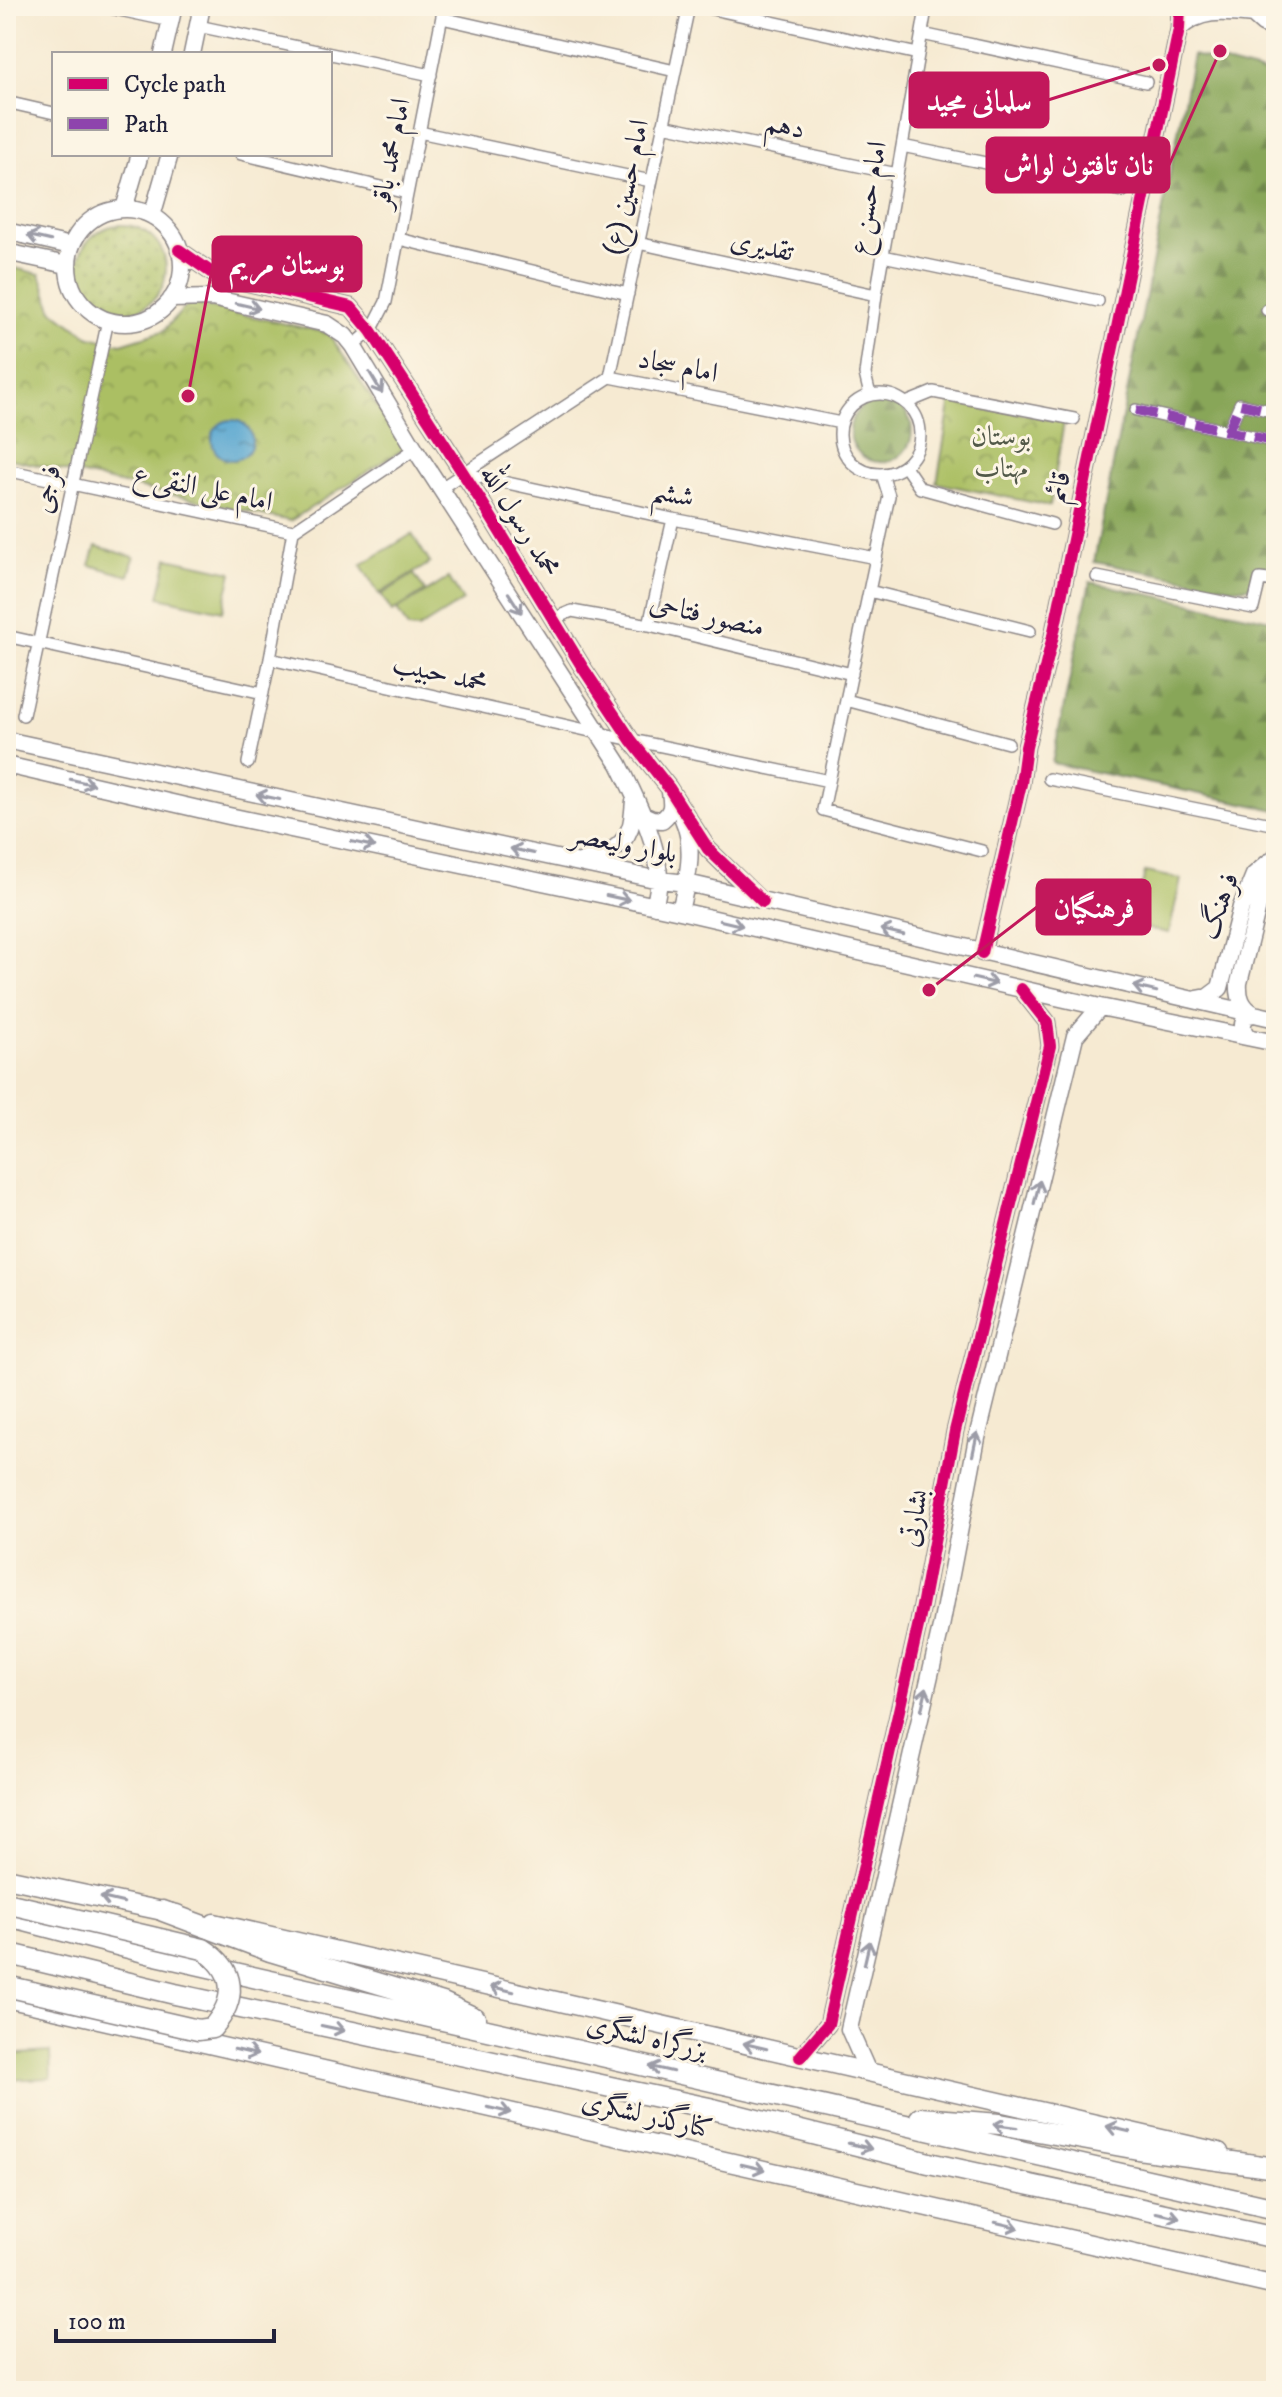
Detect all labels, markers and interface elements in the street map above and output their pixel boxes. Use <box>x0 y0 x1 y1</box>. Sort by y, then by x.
legend <box>52 52 332 156</box>
text: Cycle path <box>124 70 226 100</box>
callout: سلمانی مجید <box>910 73 1048 127</box>
text: سلمانی مجید <box>926 84 1032 121</box>
street label: امام محمد باقر <box>363 95 425 215</box>
street label: دهم <box>760 105 808 155</box>
text: Path <box>124 110 169 140</box>
street label: امام حسین (ع) <box>595 116 663 259</box>
callout: نان تافتون لواش <box>987 138 1169 192</box>
street label: امام حسن ع <box>841 139 901 259</box>
text: نان تافتون لواش <box>1003 148 1153 185</box>
street label: تقدیری <box>727 222 797 270</box>
one-way arrow <box>26 230 52 245</box>
callout: بوستان مریم <box>213 237 361 291</box>
text: بوستان مریم <box>229 247 345 290</box>
one-way arrow <box>235 299 260 314</box>
street label: امام سجاد <box>634 341 721 397</box>
one-way arrow <box>368 371 384 394</box>
park label: بوستان مهتاب <box>971 419 1031 486</box>
street label: امام علی النقی ع <box>129 456 276 526</box>
street label: محمد رسول الله <box>472 456 572 584</box>
street label: فرجی <box>25 462 69 516</box>
street label: قائم <box>1039 468 1085 507</box>
street label: ششم <box>647 472 697 524</box>
street label: منصور فتاحی <box>646 585 768 645</box>
one-way arrow <box>507 591 523 614</box>
street label: محمد حبیب <box>389 645 491 701</box>
one-way arrow <box>69 775 94 790</box>
one-way arrow <box>256 789 281 804</box>
street label: بلوار ولیعصر <box>565 816 680 871</box>
one-way arrow <box>350 837 376 852</box>
one-way arrow <box>510 842 536 857</box>
street label: فرهنگ <box>1190 867 1247 944</box>
callout: فرهنگیان <box>1037 880 1150 934</box>
text: فرهنگیان <box>1053 891 1135 928</box>
one-way arrow <box>604 892 630 907</box>
one-way arrow <box>718 916 744 931</box>
one-way arrow <box>879 924 905 939</box>
one-way arrow <box>972 974 997 989</box>
one-way arrow <box>1133 981 1159 996</box>
one-way arrow <box>1030 1179 1045 1205</box>
one-way arrow <box>969 1432 984 1458</box>
street label: بشارتی <box>891 1486 937 1550</box>
one-way arrow <box>917 1687 932 1713</box>
one-way arrow <box>100 1891 125 1906</box>
one-way arrow <box>860 1940 875 1966</box>
one-way arrow <box>490 1980 515 1995</box>
street label: بزرگراه لشگری <box>583 2004 711 2068</box>
one-way arrow <box>320 2021 346 2036</box>
one-way arrow <box>743 2038 769 2053</box>
one-way arrow <box>233 2045 258 2060</box>
one-way arrow <box>648 2061 674 2076</box>
street label: کنارگذر لشگری <box>578 2080 717 2147</box>
one-way arrow <box>486 2103 512 2118</box>
one-way arrow <box>993 2118 1019 2133</box>
one-way arrow <box>1106 2121 1131 2136</box>
one-way arrow <box>847 2139 873 2154</box>
one-way arrow <box>740 2160 765 2175</box>
one-way arrow <box>1155 2208 1181 2223</box>
one-way arrow <box>993 2218 1019 2233</box>
scale bar <box>56 2293 274 2343</box>
text: 100 m <box>68 2307 126 2337</box>

